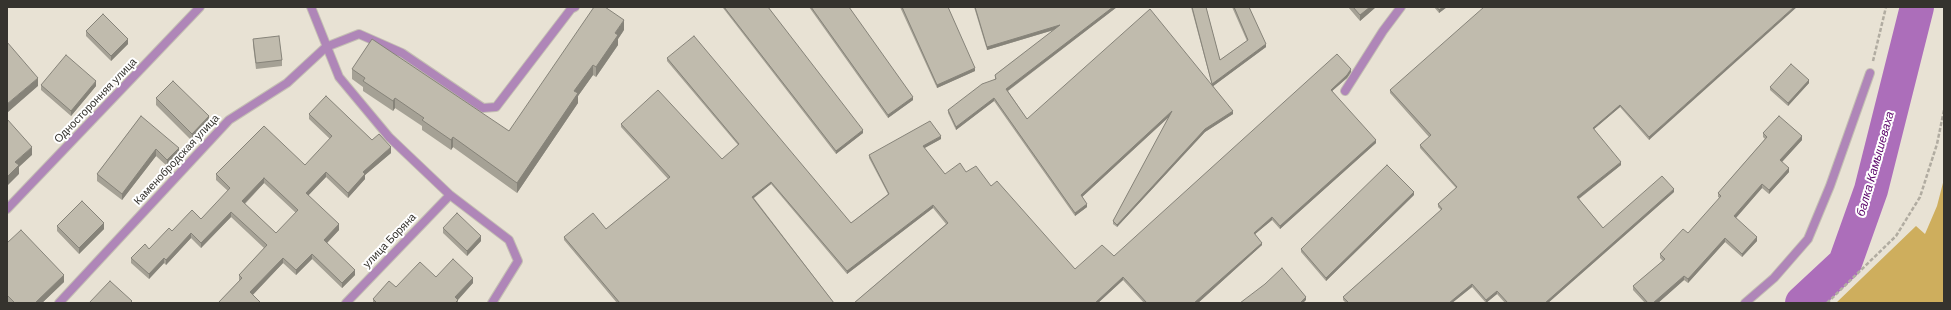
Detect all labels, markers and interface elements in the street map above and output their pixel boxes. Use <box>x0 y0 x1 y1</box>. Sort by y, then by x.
street label: Односторонняя улица <box>52 56 140 146</box>
water label: балка Камышеваха <box>1854 110 1898 218</box>
street label: Каменобродская улица <box>132 112 222 208</box>
street label: улица Боряна <box>361 211 419 271</box>

